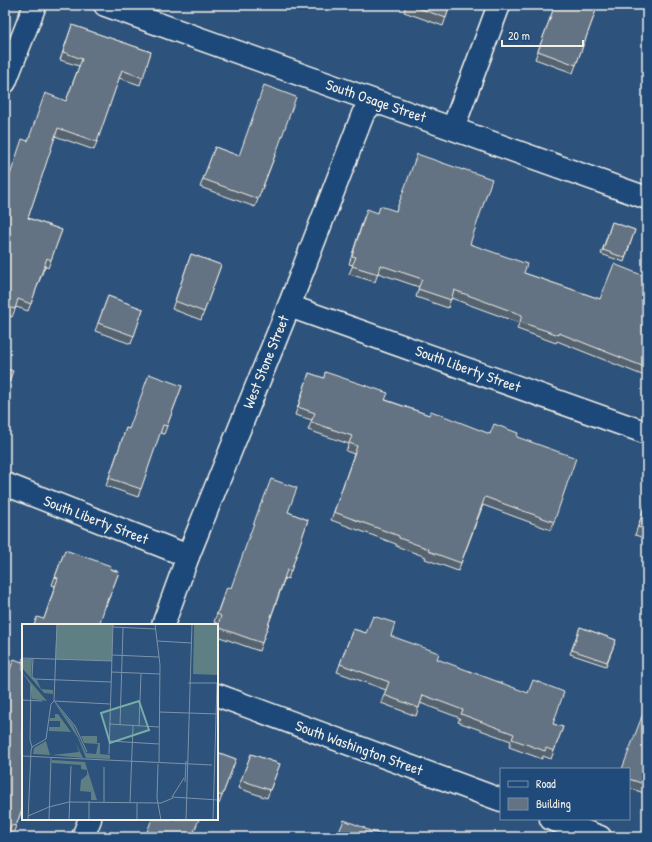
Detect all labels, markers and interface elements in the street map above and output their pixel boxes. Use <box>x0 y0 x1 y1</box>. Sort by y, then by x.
scale bar <box>502 22 583 48</box>
text: 20 m <box>508 27 530 44</box>
street label: South Osage Street <box>323 74 430 128</box>
street label: West Stone Street <box>237 311 294 412</box>
street label: South Liberty Street <box>413 340 525 398</box>
street label: South Liberty Street <box>41 490 152 549</box>
inset map <box>22 624 218 820</box>
street label: South Washington Street <box>293 715 427 781</box>
legend <box>500 768 630 820</box>
text: Road <box>536 775 556 792</box>
text: Building <box>536 795 571 812</box>

